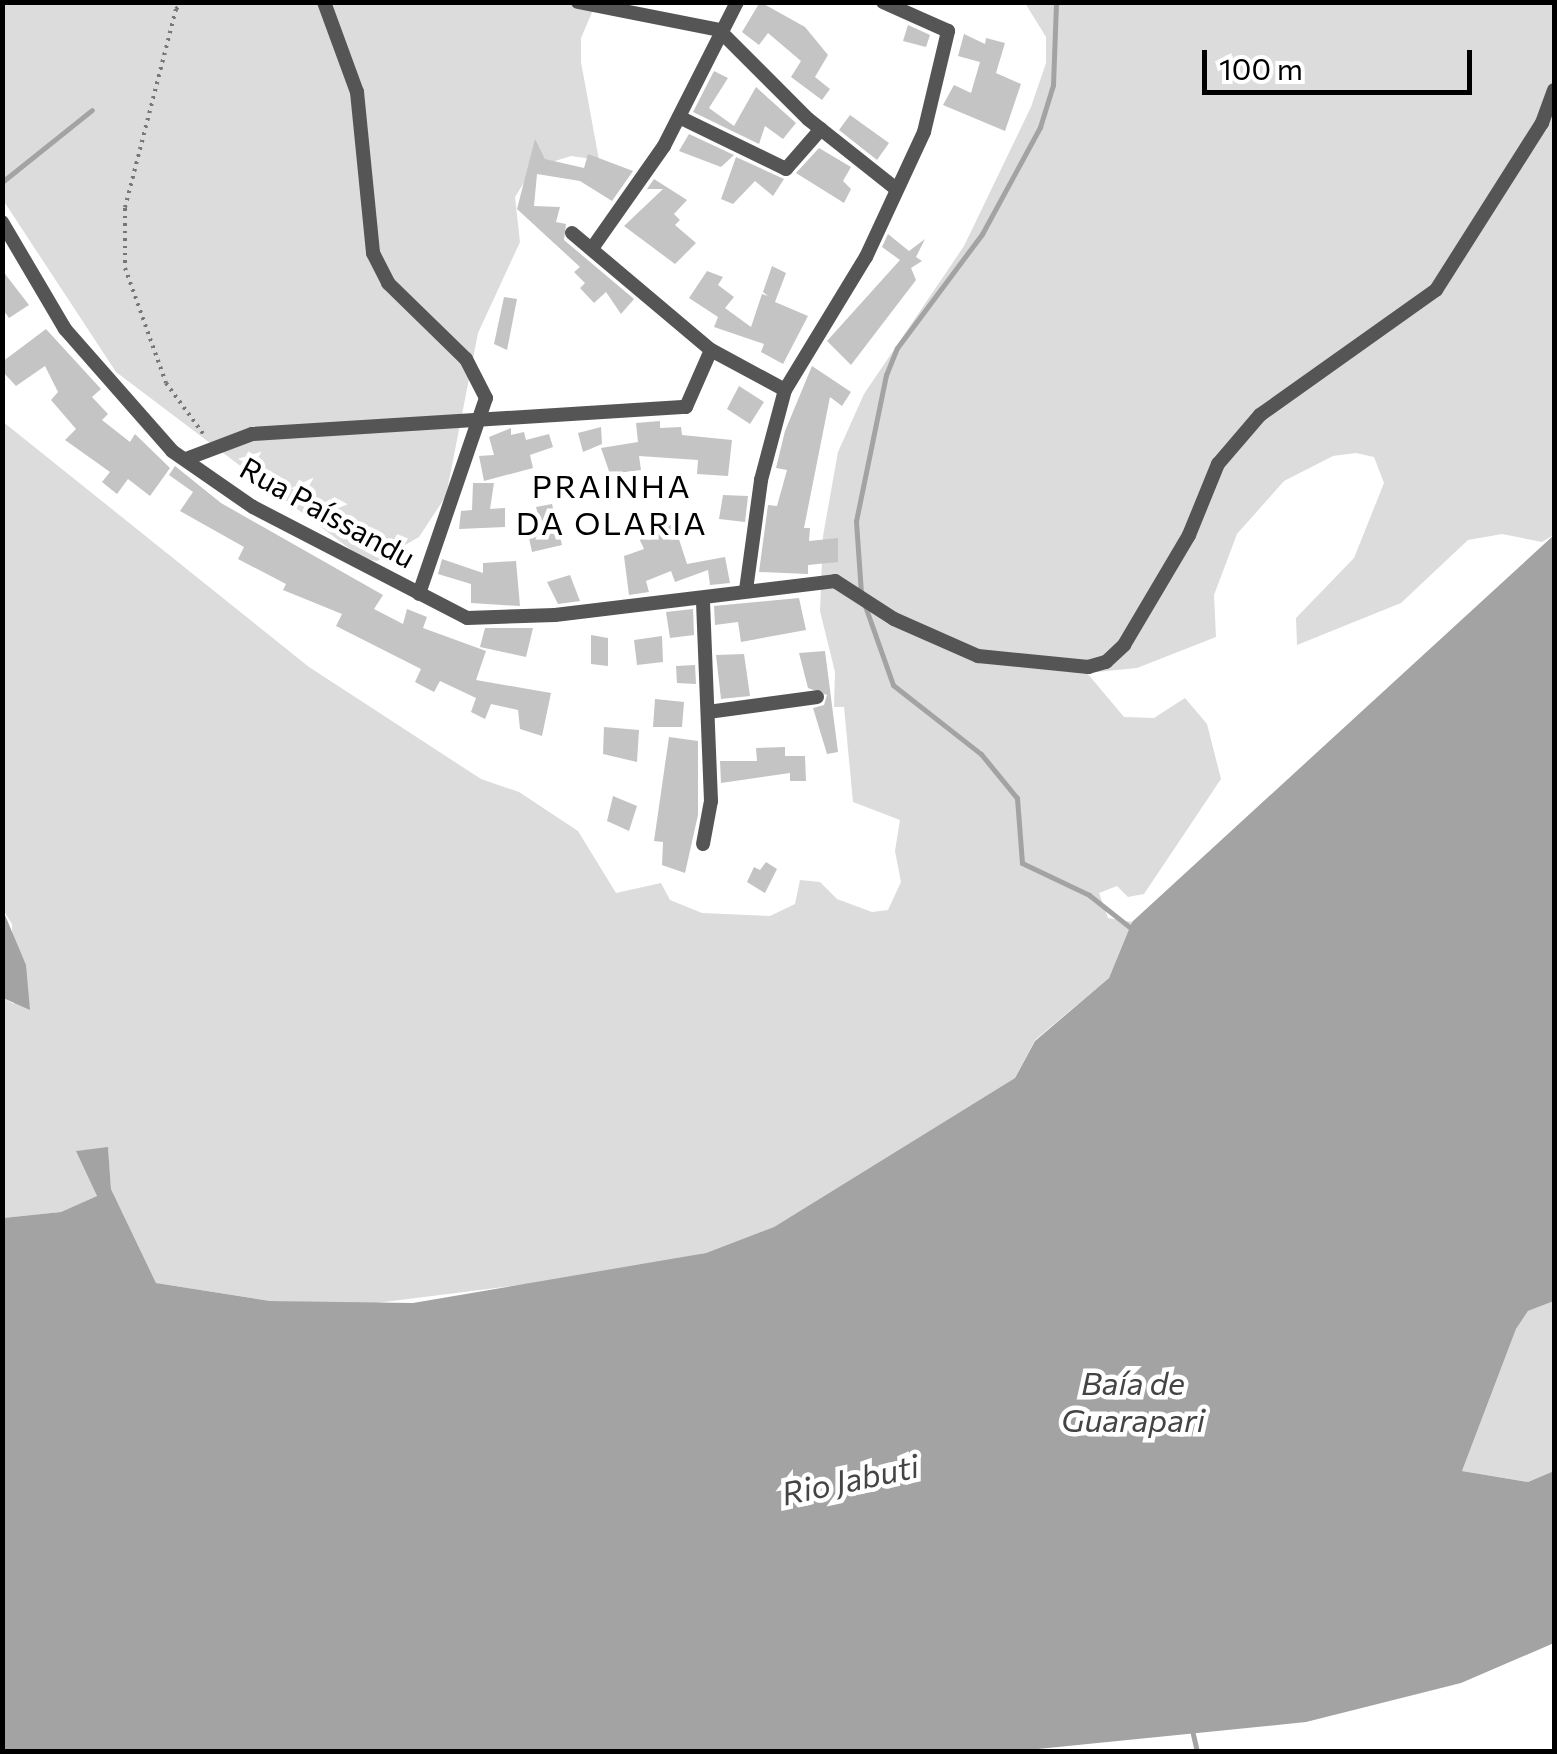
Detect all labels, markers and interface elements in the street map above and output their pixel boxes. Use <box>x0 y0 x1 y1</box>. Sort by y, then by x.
scale bar <box>1207 30 1477 92</box>
text: 100 m <box>1219 49 1303 86</box>
street label: Rua Paíssandu <box>234 449 422 575</box>
district label: PRAINHA DA OLARIA <box>516 467 708 542</box>
water label: Baía de Guarapari <box>1061 1364 1205 1439</box>
water label: Rio Jabuti <box>778 1446 922 1512</box>

